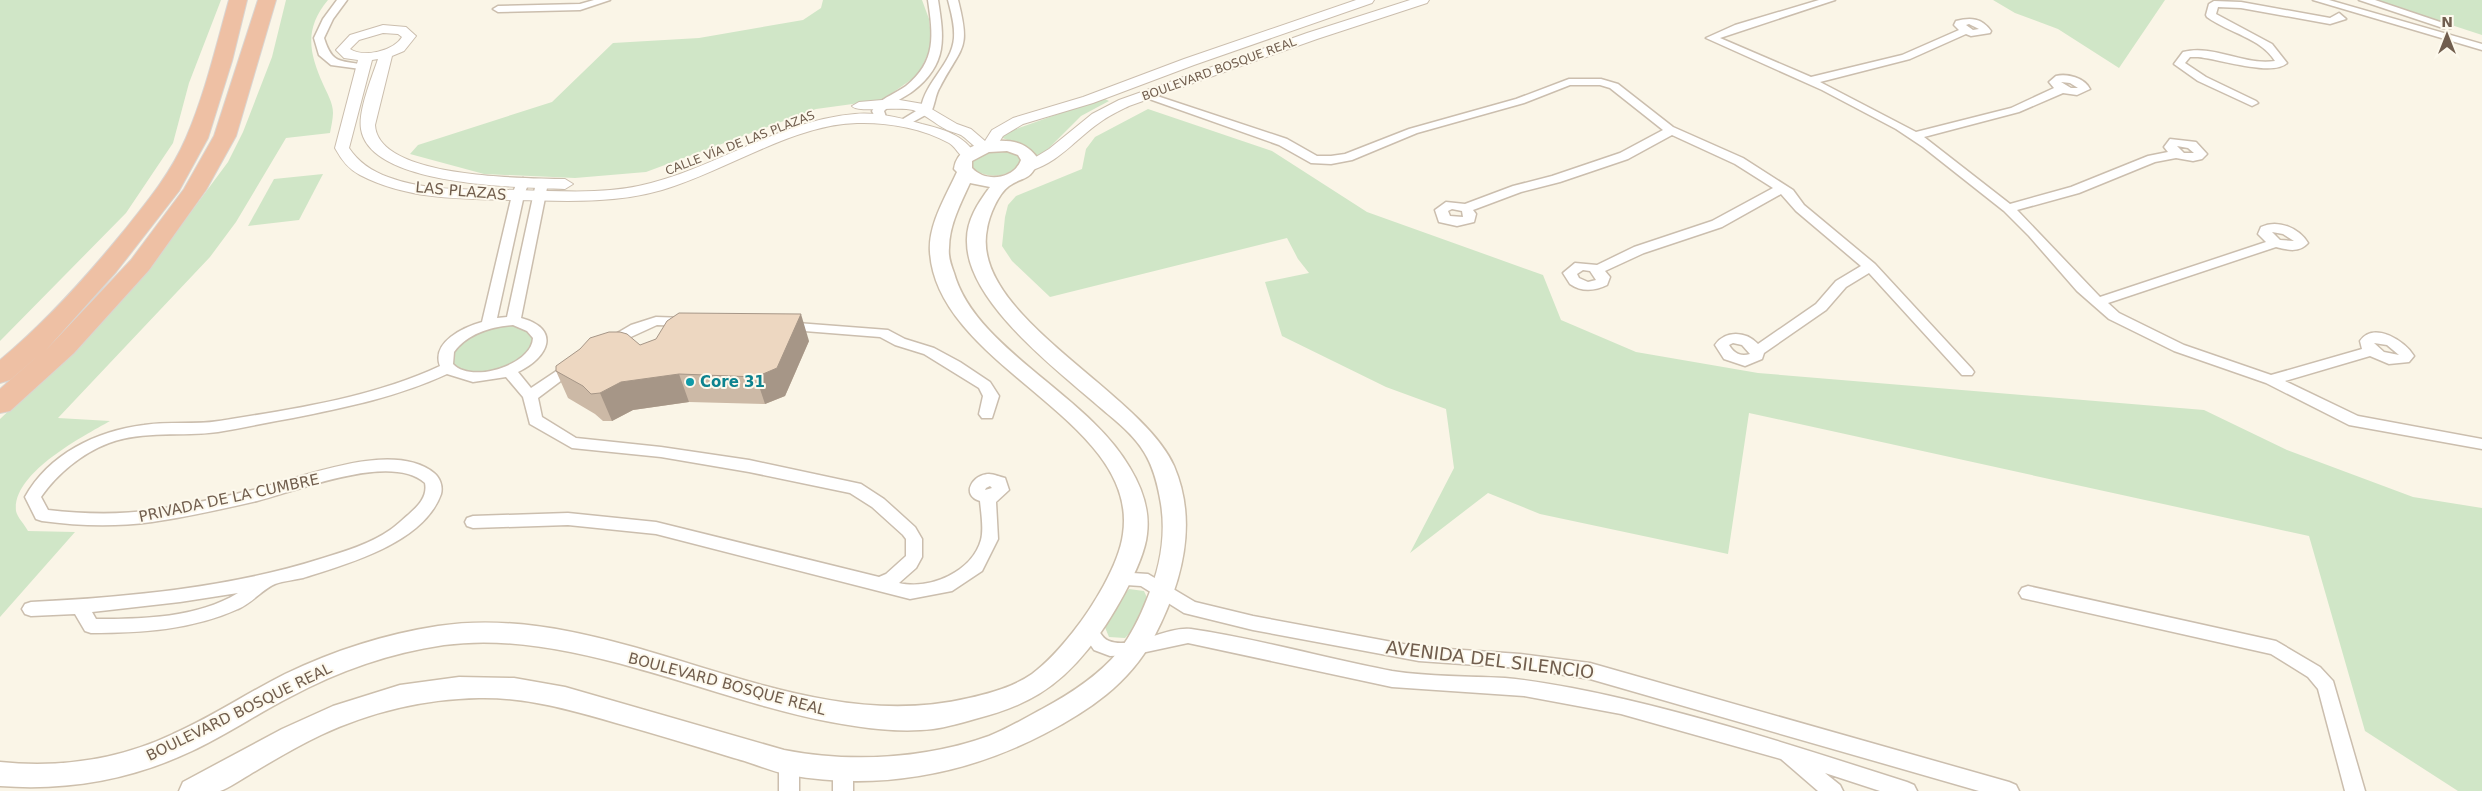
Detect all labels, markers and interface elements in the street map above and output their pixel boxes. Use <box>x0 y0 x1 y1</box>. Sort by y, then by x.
north arrow <box>2422 10 2472 60</box>
text: N <box>2441 14 2453 30</box>
street label: BOULEVARD BOSQUE REAL <box>1140 34 1298 103</box>
street label: CALLE VÍA DE LAS PLAZAS <box>663 107 817 178</box>
street label: LAS PLAZAS <box>415 178 507 204</box>
place label: Core 31 <box>700 373 765 391</box>
marker: Core 31 <box>684 376 696 388</box>
street label: PRIVADA DE LA CUMBRE <box>137 470 321 526</box>
street label: AVENIDA DEL SILENCIO <box>1385 636 1595 683</box>
street label: BOULEVARD BOSQUE REAL <box>626 649 828 719</box>
street label: BOULEVARD BOSQUE REAL <box>143 659 335 765</box>

